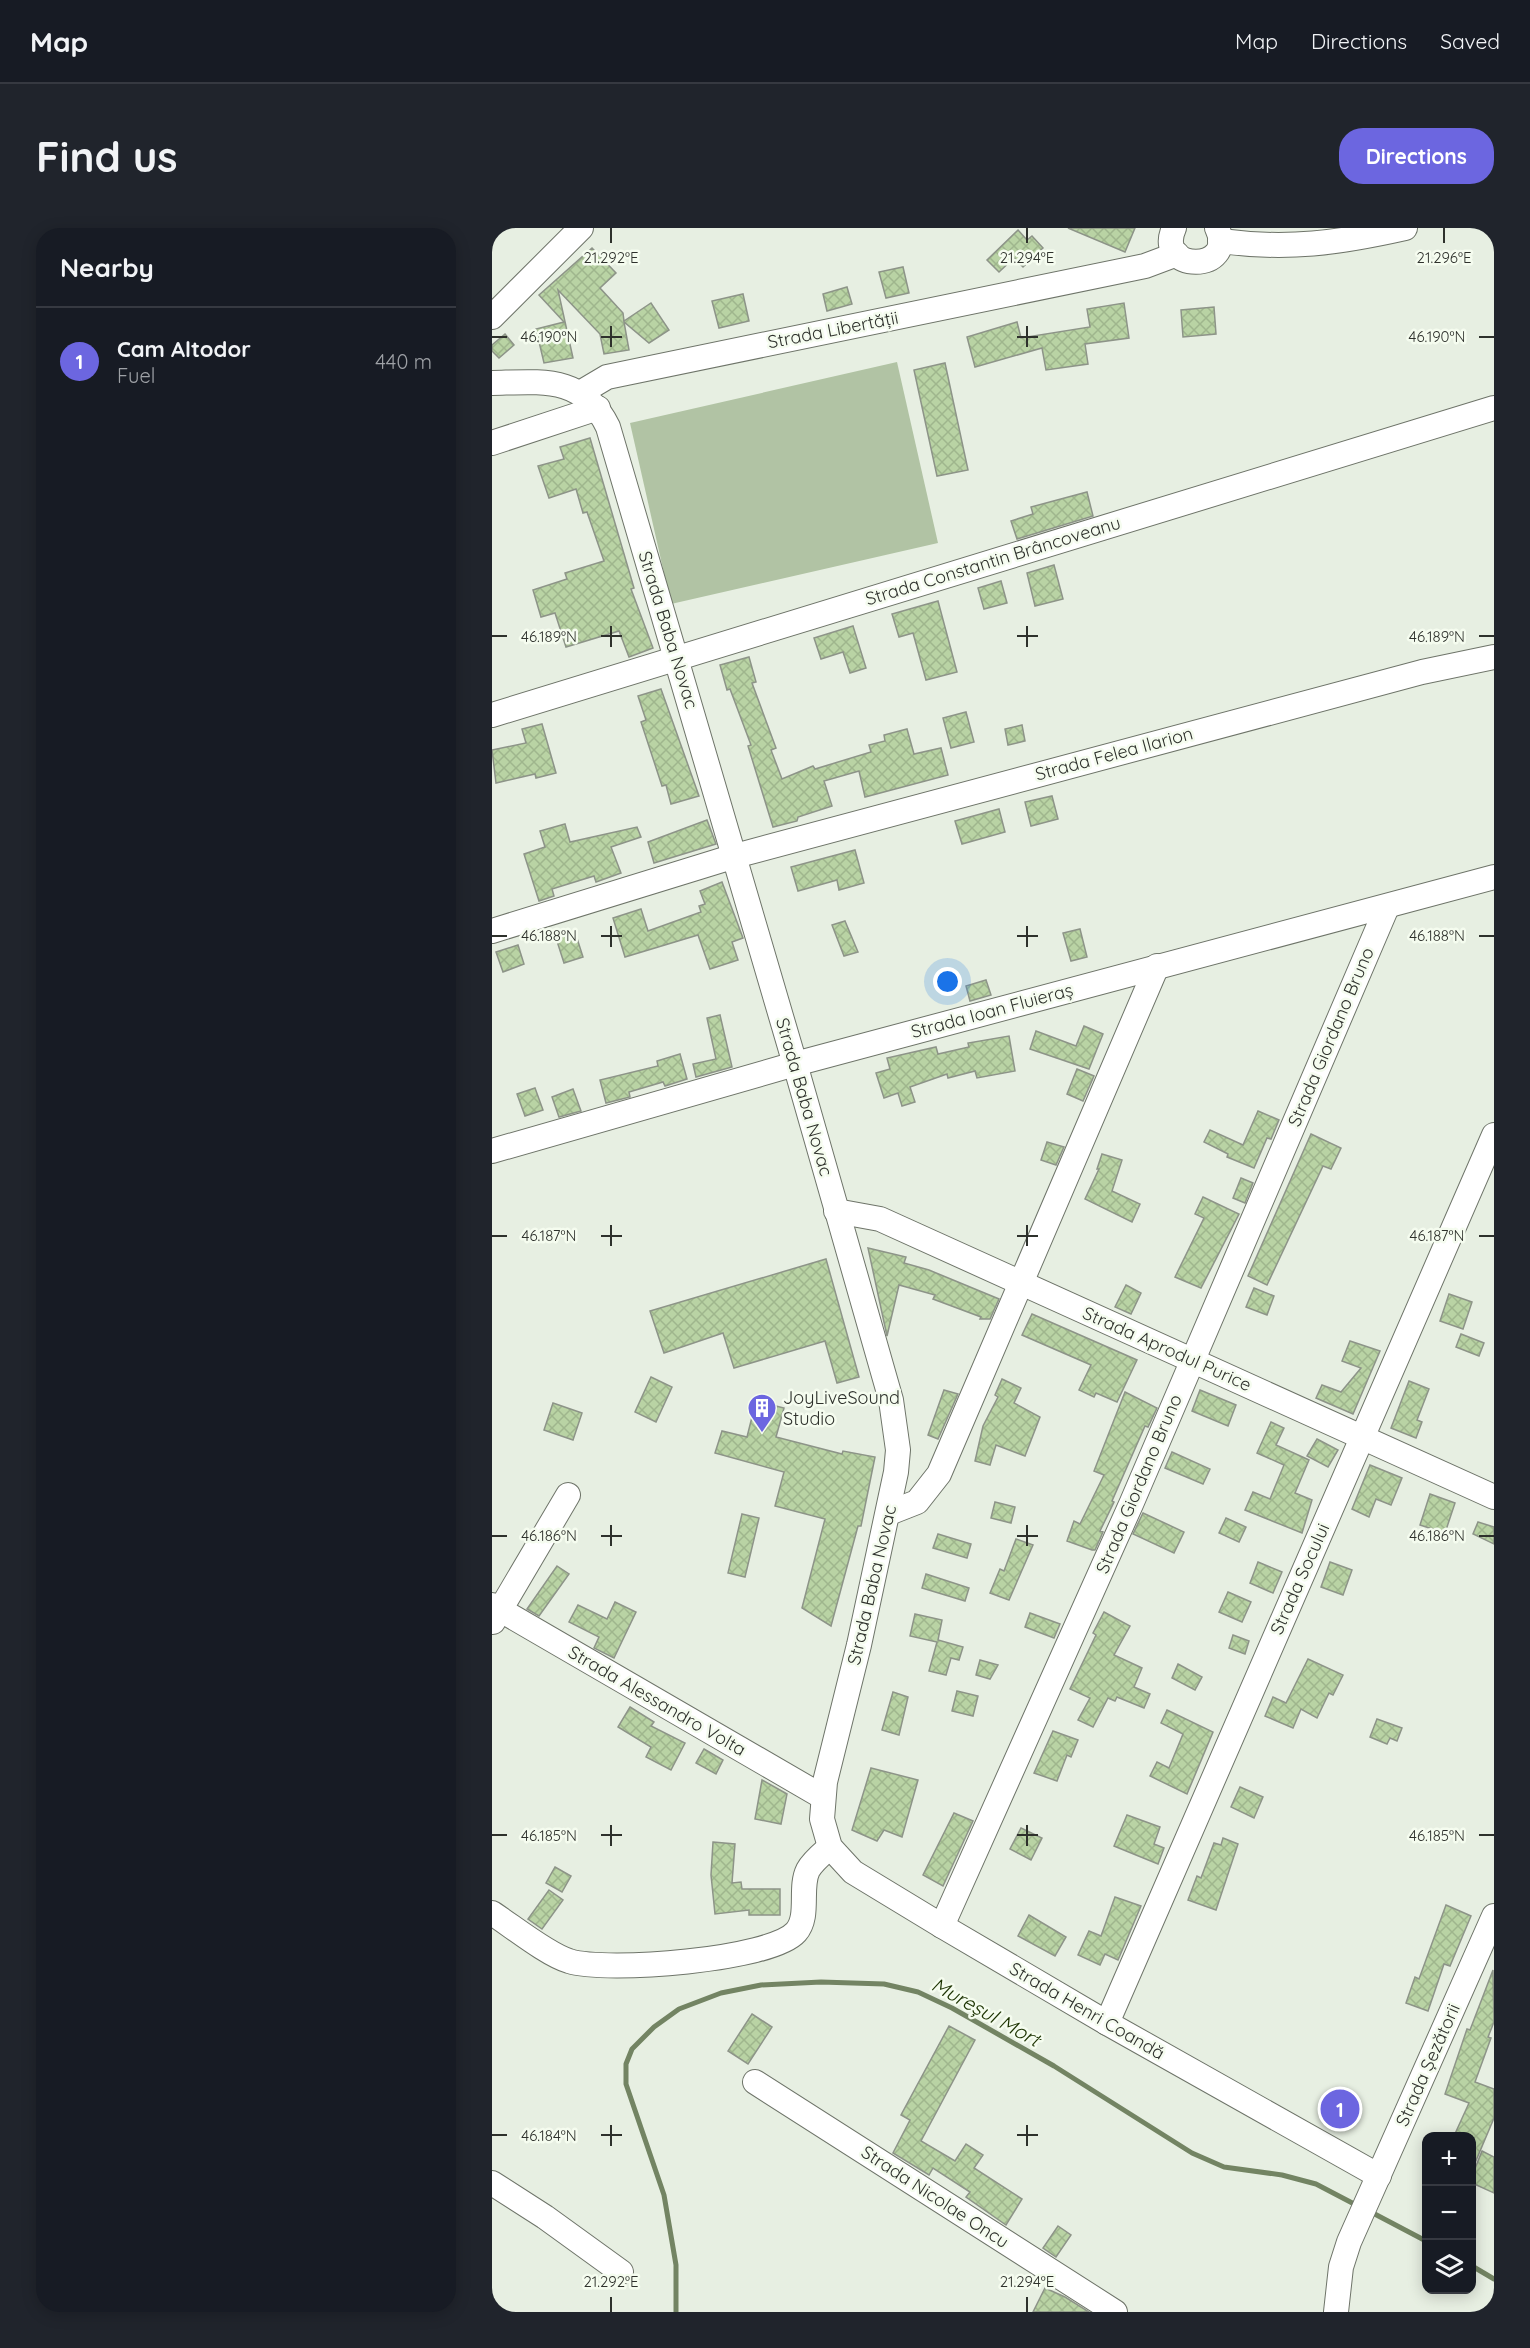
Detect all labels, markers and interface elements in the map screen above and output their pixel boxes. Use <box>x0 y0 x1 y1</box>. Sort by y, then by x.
text: Map <box>30 24 88 59</box>
text: Map <box>1235 28 1278 54</box>
text: Directions <box>1311 28 1407 54</box>
text: Saved <box>1440 28 1500 54</box>
button: Directions <box>1339 128 1494 184</box>
text: Find us <box>36 130 178 183</box>
text: 21.292°E <box>583 248 639 267</box>
text: 21.294°E <box>1000 248 1054 267</box>
text: 21.296°E <box>1417 248 1471 267</box>
text: Nearby <box>60 251 154 284</box>
street label: Strada Libertății <box>766 306 900 353</box>
text: 46.190°N <box>521 327 577 346</box>
text: 46.190°N <box>1409 327 1465 346</box>
text: Cam Altodor <box>117 335 251 363</box>
text: 1 <box>76 349 83 374</box>
text: 440 m <box>375 349 432 374</box>
text: Fuel <box>117 363 155 388</box>
street label: Strada Constantin Brâncoveanu <box>862 511 1123 610</box>
street label: Strada Baba Novac <box>634 548 703 711</box>
text: 46.189°N <box>521 627 577 646</box>
text: 46.189°N <box>1409 627 1465 646</box>
street label: Strada Felea Ilarion <box>1033 721 1195 786</box>
text: 46.188°N <box>521 926 577 945</box>
text: 46.188°N <box>1409 926 1465 945</box>
street label: Strada Giordano Bruno <box>1282 944 1379 1130</box>
your location <box>933 967 962 996</box>
street label: Strada Ioan Fluieraș <box>908 978 1075 1043</box>
street label: Strada Baba Novac <box>771 1015 838 1179</box>
text: 46.187°N <box>522 1226 576 1245</box>
text: 46.187°N <box>1410 1226 1464 1245</box>
street label: Strada Aprodul Purice <box>1079 1301 1255 1396</box>
place label: JoyLiveSound Studio <box>783 1386 900 1430</box>
street label: Strada Giordano Bruno <box>1090 1391 1187 1577</box>
building icon: JoyLiveSound Studio <box>746 1392 778 1434</box>
street label: Strada Baba Novac <box>842 1503 901 1667</box>
street label: Strada Socului <box>1265 1520 1334 1638</box>
text: 46.186°N <box>521 1526 577 1545</box>
text: 46.186°N <box>1409 1526 1465 1545</box>
street label: Strada Alessandro Volta <box>564 1640 750 1761</box>
text: 46.185°N <box>521 1826 577 1845</box>
text: 46.185°N <box>1409 1826 1465 1845</box>
street label: Strada Henri Coandă <box>1005 1957 1169 2064</box>
water label: Mureșul Mort <box>928 1971 1047 2053</box>
street label: Strada Șezătorii <box>1390 2000 1465 2130</box>
pin: 1 <box>1320 2086 1360 2132</box>
text: 46.184°N <box>521 2126 577 2145</box>
map controls <box>1422 2132 1476 2294</box>
button: + <box>1422 2132 1476 2186</box>
street label: Strada Nicolae Oncu <box>857 2140 1014 2253</box>
button: − <box>1422 2186 1476 2240</box>
button: layers <box>1422 2240 1476 2294</box>
text: 21.292°E <box>583 2272 639 2291</box>
text: 21.294°E <box>1000 2272 1054 2291</box>

